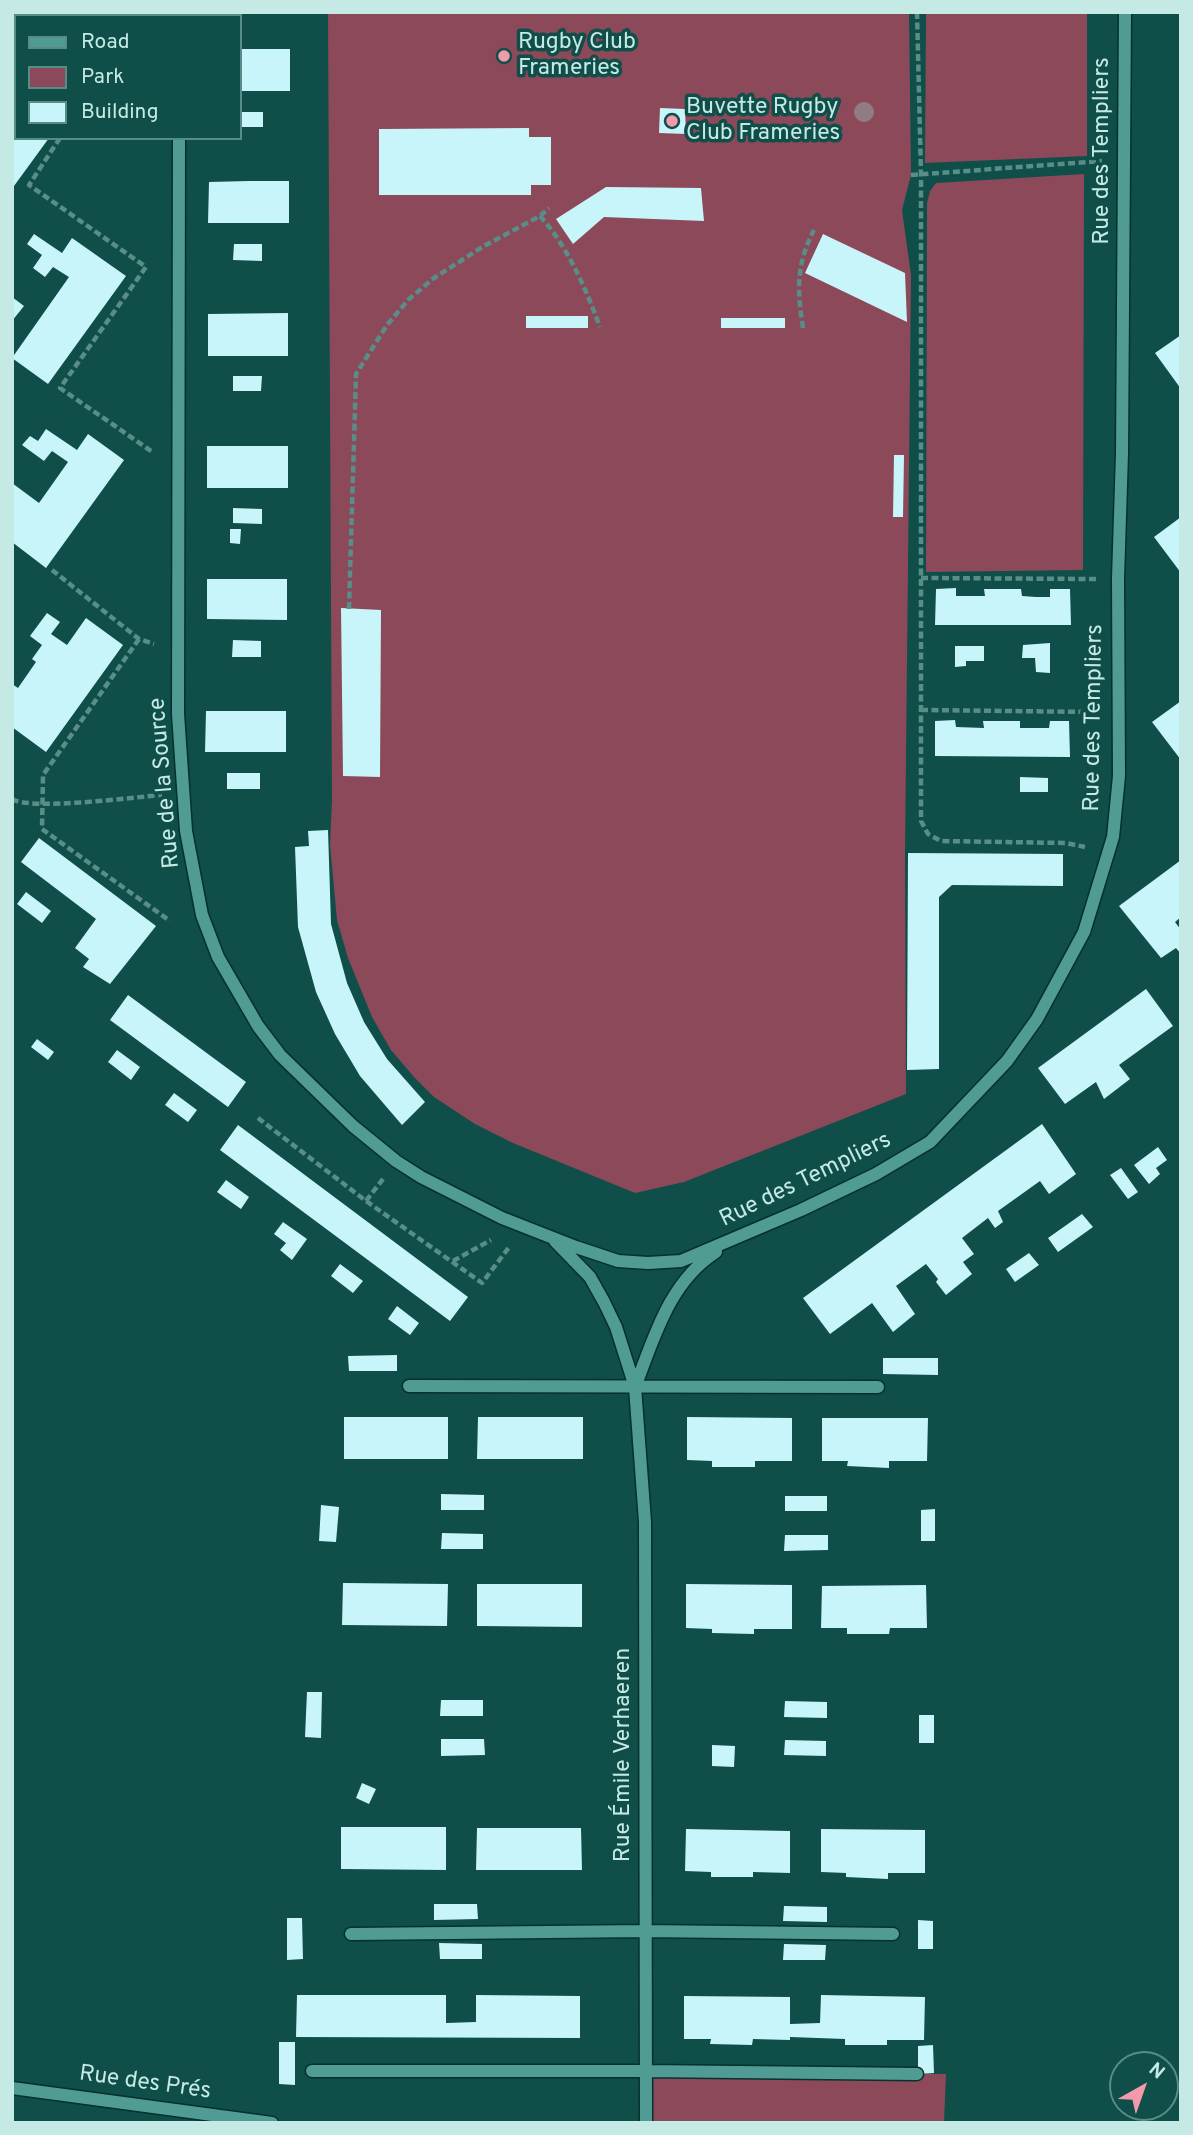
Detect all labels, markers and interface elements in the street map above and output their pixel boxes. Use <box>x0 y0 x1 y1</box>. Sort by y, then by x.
legend <box>14 14 242 140</box>
text: Road <box>81 29 130 56</box>
place label: Rugby Club Frameries <box>518 29 636 83</box>
marker: Rugby Club Frameries <box>496 48 512 64</box>
street label: Rue des Templiers <box>1089 57 1117 245</box>
text: Park <box>81 64 124 91</box>
place label: Buvette Rugby Club Frameries <box>686 94 840 148</box>
text: Building <box>81 99 159 126</box>
marker: Buvette Rugby Club Frameries <box>664 113 680 129</box>
street label: Rue des Templiers <box>1080 624 1110 812</box>
street label: Rue de la Source <box>145 696 187 870</box>
street label: Rue des Templiers <box>716 1127 896 1235</box>
street label: Rue Émile Verhaeren <box>610 1648 638 1862</box>
north arrow <box>1109 2051 1179 2121</box>
text: N <box>1143 2058 1169 2085</box>
street label: Rue des Prés <box>77 2061 213 2107</box>

